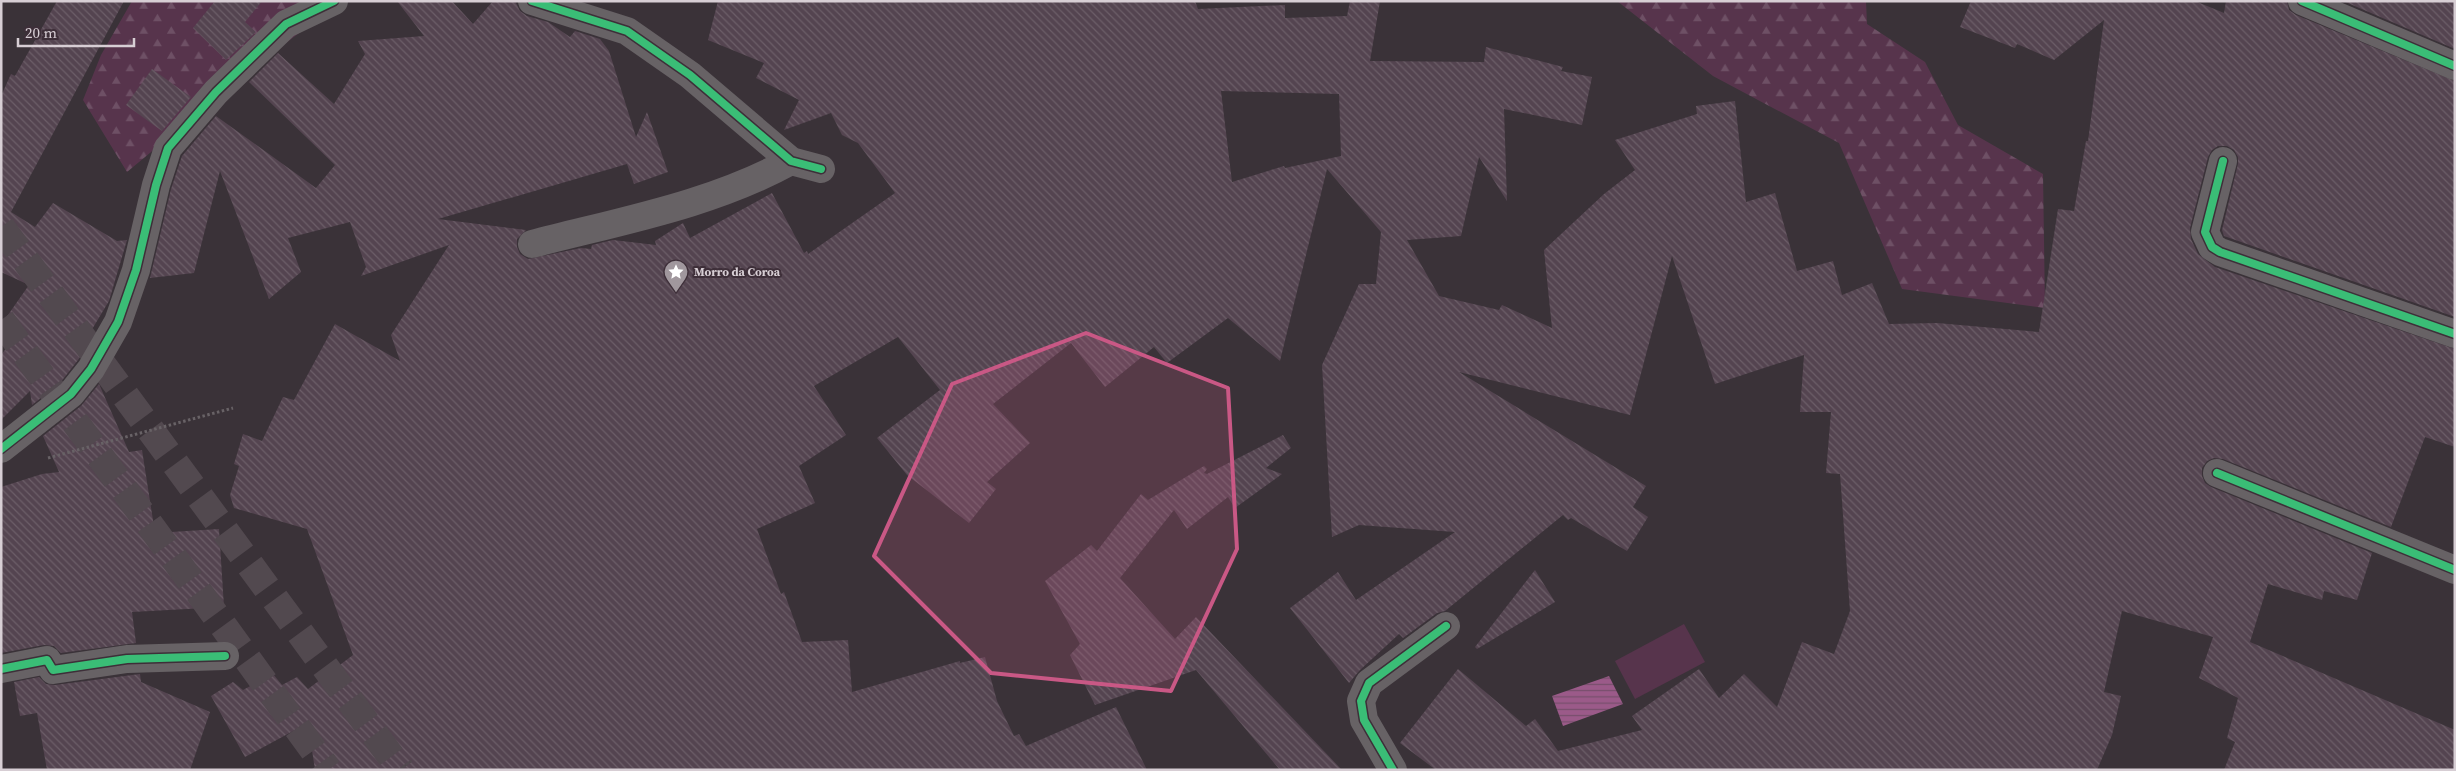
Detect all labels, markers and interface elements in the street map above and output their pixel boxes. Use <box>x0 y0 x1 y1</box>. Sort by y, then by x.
scale bar <box>18 15 134 47</box>
text: 20 m <box>25 22 57 43</box>
place icon: Morro da Coroa <box>663 259 689 293</box>
place label: Morro da Coroa <box>694 264 781 280</box>

